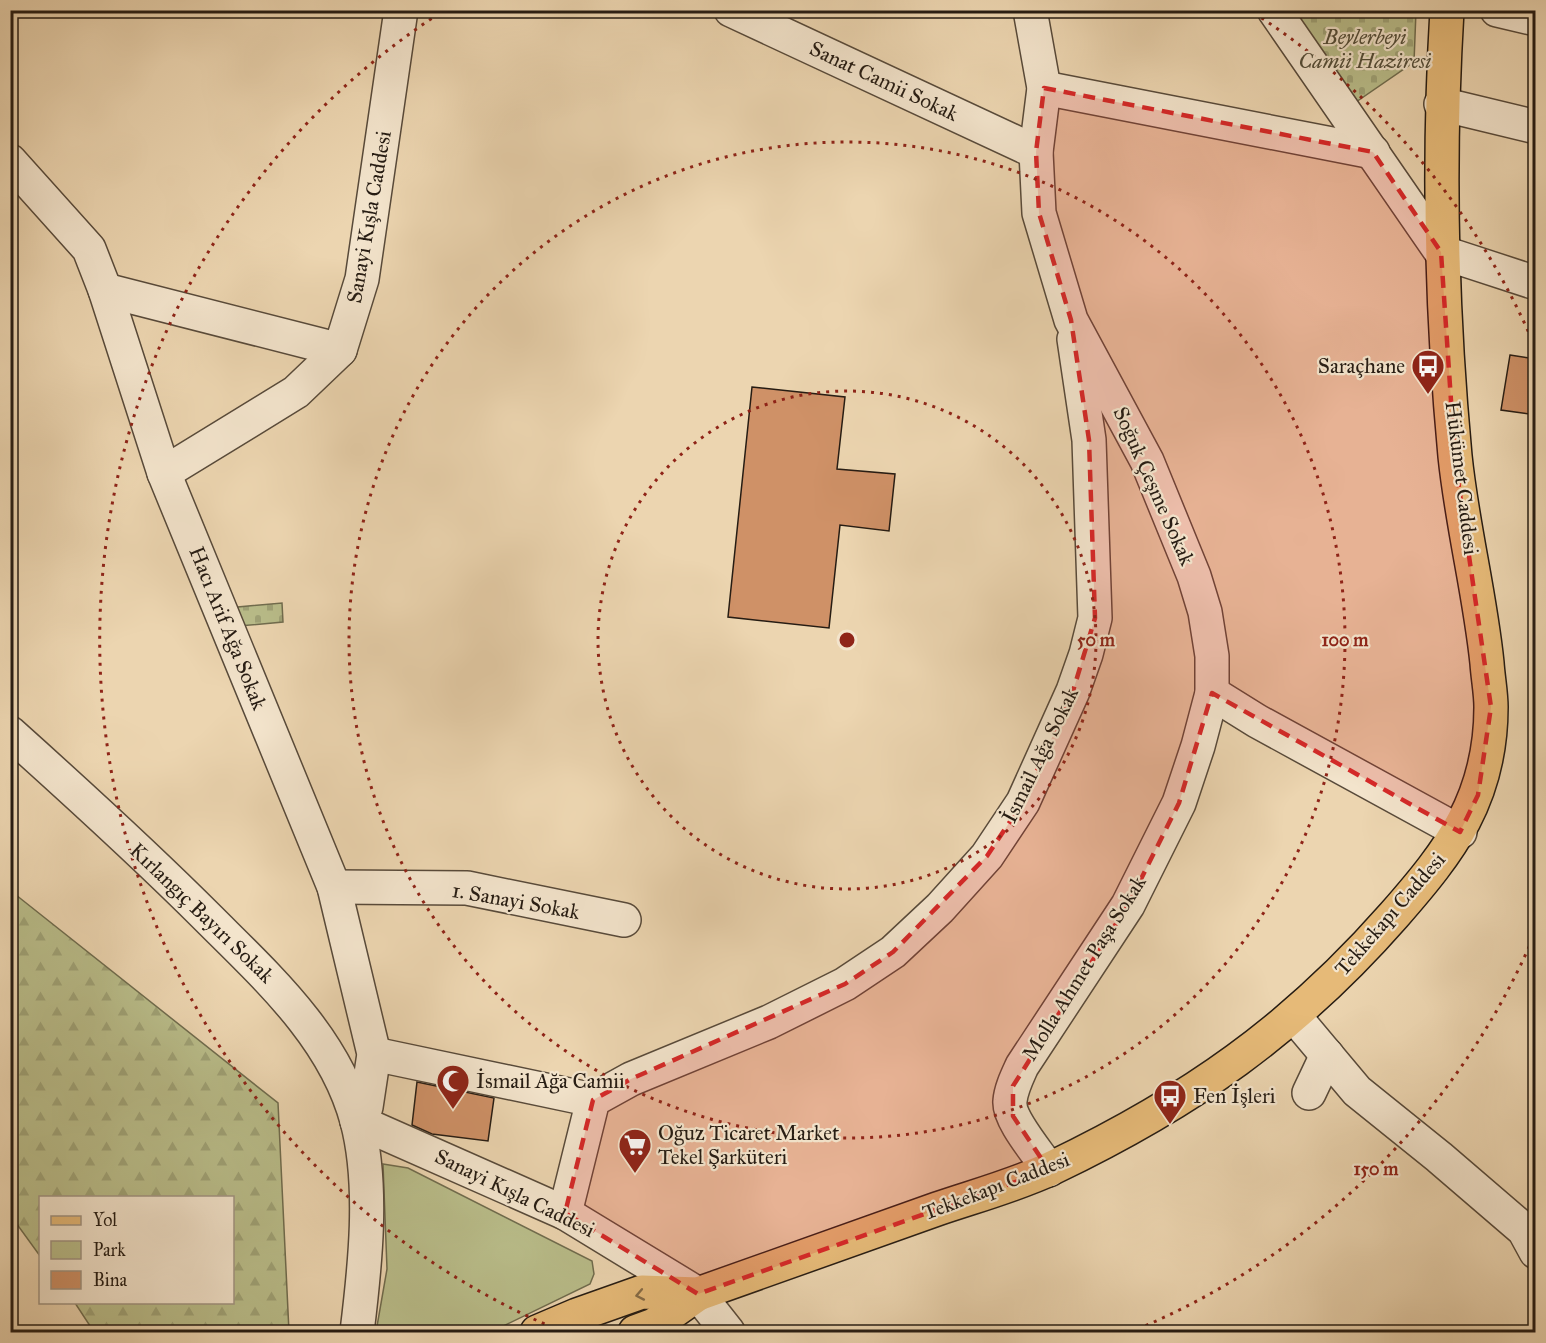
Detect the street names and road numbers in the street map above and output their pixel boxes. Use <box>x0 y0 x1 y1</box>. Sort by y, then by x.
street label: Sanat Camii Sokak <box>805 35 963 127</box>
street label: Sanayi Kışla Caddesi <box>341 128 397 305</box>
street label: Hükümet Caddesi <box>1440 400 1484 557</box>
street label: Soğuk Çeşme Sokak <box>1107 403 1201 569</box>
street label: Hacı Arif Ağa Sokak <box>183 542 273 714</box>
street label: İsmail Ağa Sokak <box>996 683 1084 827</box>
street label: Kırlangıç Bayırı Sokak <box>124 837 280 989</box>
street label: Tekkekapı Caddesi <box>1329 847 1451 981</box>
street label: Molla Ahmet Paşa Sokak <box>1016 870 1152 1065</box>
street label: 1. Sanayi Sokak <box>450 877 582 925</box>
street label: Sanayi Kışla Caddesi <box>431 1143 600 1243</box>
street label: Tekkekapı Caddesi <box>919 1146 1073 1226</box>

